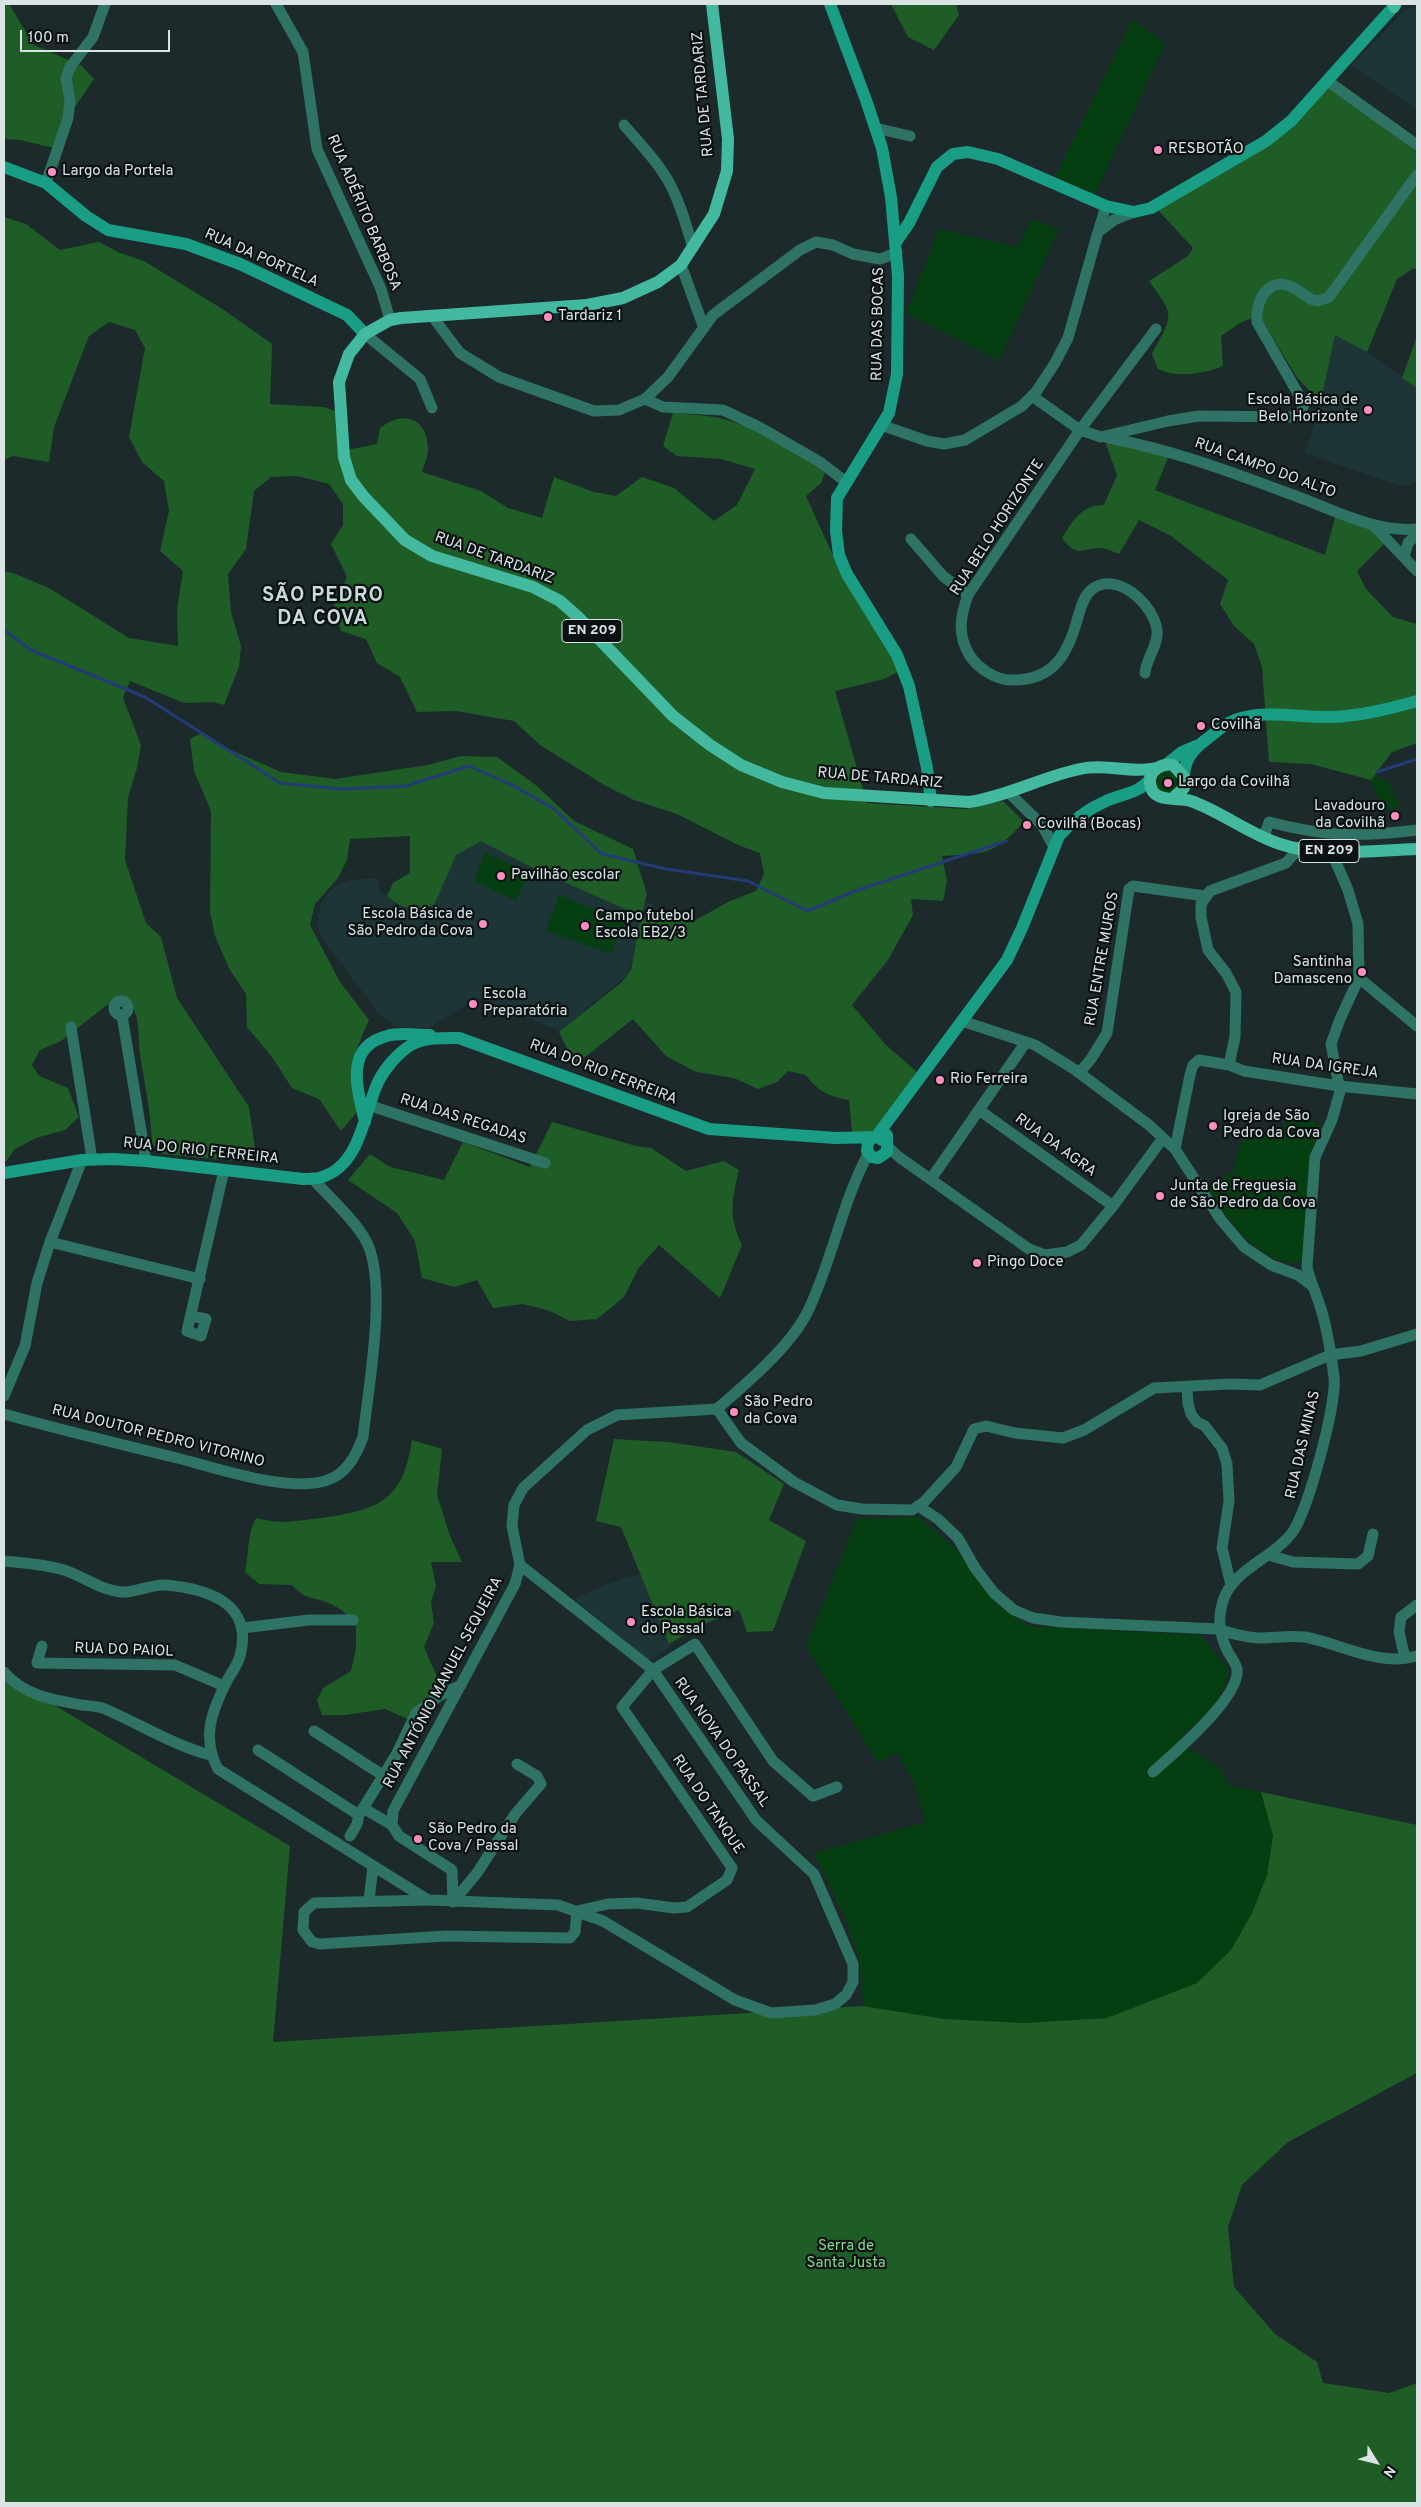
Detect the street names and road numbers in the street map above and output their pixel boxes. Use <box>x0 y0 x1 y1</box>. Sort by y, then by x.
street label: RUA DE TARDARIZ <box>690 31 718 157</box>
street label: RUA ADÉRITO BARBOSA <box>322 132 404 294</box>
street label: RUA DA PORTELA <box>201 226 321 292</box>
street label: RUA DAS BOCAS <box>869 267 889 381</box>
street label: RUA CAMPO DO ALTO <box>1192 435 1338 503</box>
street label: RUA BELO HORIZONTE <box>947 457 1049 599</box>
street label: RUA DE TARDARIZ <box>432 529 556 589</box>
road number: EN 209 <box>562 620 622 642</box>
street label: RUA DE TARDARIZ <box>817 765 943 793</box>
road number: EN 209 <box>1299 839 1359 862</box>
street label: RUA ENTRE MUROS <box>1082 890 1124 1028</box>
street label: RUA DO RIO FERREIRA <box>527 1037 679 1109</box>
street label: RUA DA IGREJA <box>1270 1051 1380 1083</box>
street label: RUA DAS REGADAS <box>397 1091 529 1149</box>
street label: RUA DA AGRA <box>1011 1110 1099 1182</box>
street label: RUA DO RIO FERREIRA <box>122 1135 280 1169</box>
street label: RUA DAS MINAS <box>1283 1389 1325 1501</box>
street label: RUA DOUTOR PEDRO VITORINO <box>50 1402 266 1472</box>
street label: RUA ANTÓNIO MANUEL SEQUEIRA <box>380 1574 508 1792</box>
street label: RUA DO PAIOL <box>74 1640 174 1662</box>
street label: RUA NOVA DO PASSAL <box>669 1675 773 1811</box>
street label: RUA DO TANQUE <box>667 1752 747 1858</box>

